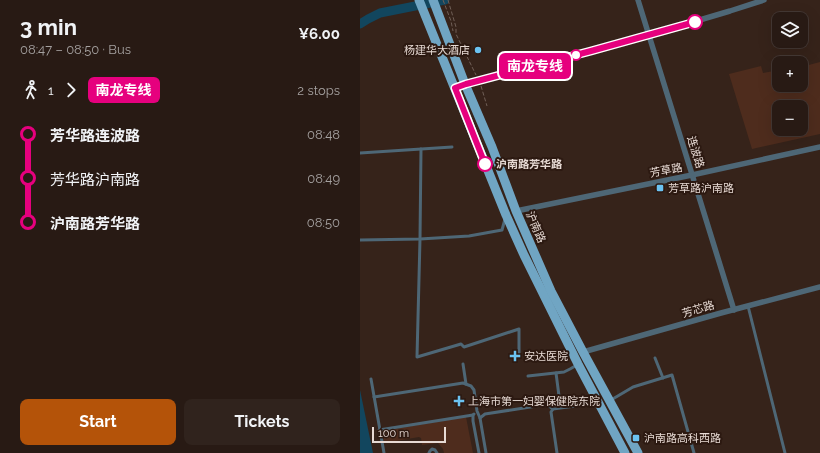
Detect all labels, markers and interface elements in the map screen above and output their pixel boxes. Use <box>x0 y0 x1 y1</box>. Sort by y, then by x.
map controls <box>772 12 808 136</box>
button: layers <box>772 12 808 48</box>
text: 3 min <box>20 14 77 40</box>
unlabelled marker <box>687 14 703 30</box>
text: ¥6.00 <box>298 25 340 43</box>
text: 08:47 – 08:50 · Bus <box>20 42 131 57</box>
place label: 杨建华大酒店 <box>404 44 470 57</box>
marker: 杨建华大酒店 <box>473 45 483 55</box>
unlabelled marker <box>570 49 582 61</box>
line badge: 南龙专线 <box>507 53 563 79</box>
button: + <box>772 56 808 92</box>
text: 南龙专线 <box>507 58 563 74</box>
icon: walk <box>20 79 42 101</box>
icon: forward <box>60 79 82 101</box>
text: 南龙专线 <box>96 82 152 98</box>
text: 1 <box>48 83 54 98</box>
text: 2 stops <box>297 83 340 98</box>
button: − <box>772 100 808 136</box>
text: 芳华路连波路 <box>50 127 140 145</box>
text: 08:48 <box>307 127 340 142</box>
street label: 连波路 <box>684 134 707 170</box>
marker: 沪南路芳华路 <box>477 156 493 172</box>
place label: 沪南路芳华路 <box>496 158 563 171</box>
street label: 芳草路 <box>649 161 684 180</box>
text: 芳华路沪南路 <box>50 171 140 189</box>
text: 08:49 <box>307 171 340 186</box>
place label: 芳草路沪南路 <box>668 182 734 195</box>
marker: 芳草路沪南路 <box>655 183 665 193</box>
street label: 沪南路 <box>523 209 548 245</box>
text: 沪南路芳华路 <box>50 215 140 233</box>
text: 08:50 <box>307 215 340 230</box>
street label: 芳芯路 <box>680 299 716 320</box>
marker: 安达医院 <box>509 350 521 362</box>
place label: 安达医院 <box>524 350 568 363</box>
marker: 上海市第一妇婴保健院东院 <box>453 395 465 407</box>
place label: 上海市第一妇婴保健院东院 <box>468 395 600 408</box>
button: Start <box>20 399 176 445</box>
button: Tickets <box>184 399 340 445</box>
scale bar <box>372 425 446 444</box>
text: 100 m <box>378 427 409 440</box>
place label: 沪南路高科西路 <box>644 432 721 445</box>
marker: 沪南路高科西路 <box>631 433 641 443</box>

